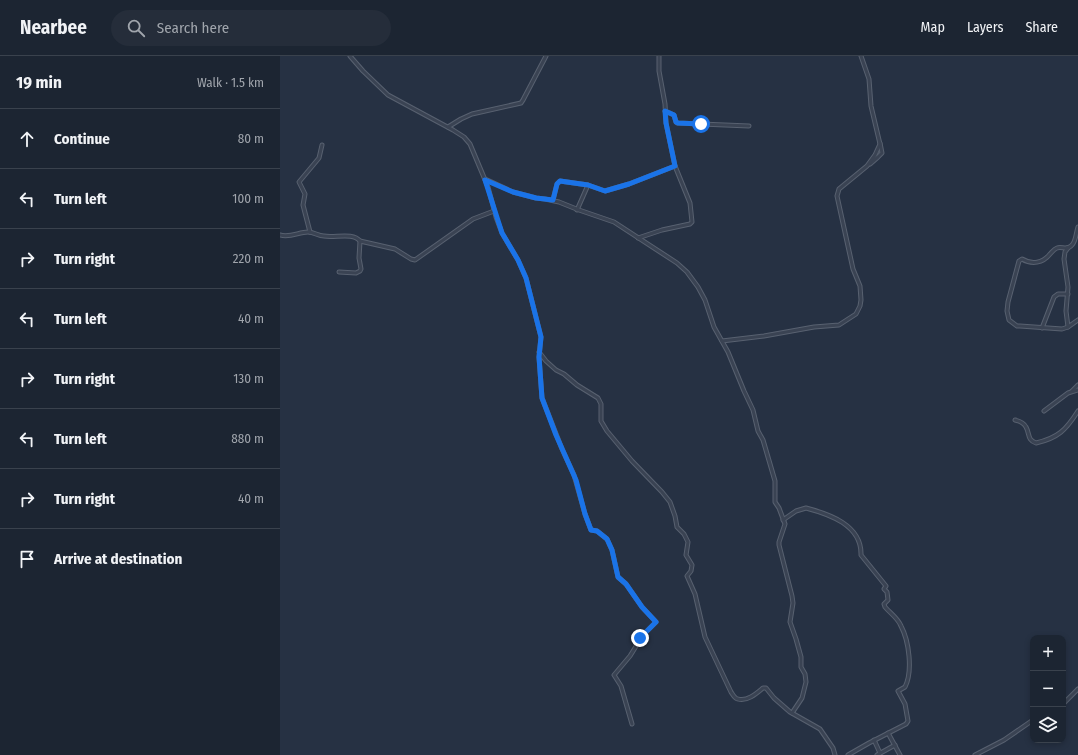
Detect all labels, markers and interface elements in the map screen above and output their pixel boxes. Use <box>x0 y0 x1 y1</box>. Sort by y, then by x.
search box <box>111 10 391 46</box>
text: Nearbee <box>20 16 87 39</box>
icon: search <box>125 17 147 39</box>
text: Search here <box>157 19 229 37</box>
text: Map <box>921 19 945 36</box>
text: Layers <box>967 19 1003 36</box>
text: Share <box>1025 19 1058 36</box>
text: 19 min <box>16 72 62 93</box>
text: Walk · 1.5 km <box>197 75 264 90</box>
route start <box>692 115 710 133</box>
icon: ahead <box>16 128 38 150</box>
text: Continue <box>54 130 110 148</box>
text: 80 m <box>238 131 264 146</box>
icon: left <box>16 188 38 210</box>
text: Turn left <box>54 190 107 208</box>
text: 100 m <box>232 191 264 206</box>
icon: right <box>16 248 38 270</box>
text: Turn right <box>54 250 115 268</box>
text: 220 m <box>233 251 264 266</box>
icon: left <box>16 308 38 330</box>
text: Turn left <box>54 310 107 328</box>
text: 40 m <box>238 311 264 326</box>
icon: right <box>16 368 38 390</box>
text: Turn right <box>54 370 115 388</box>
text: 130 m <box>233 371 264 386</box>
icon: left <box>16 428 38 450</box>
text: Turn left <box>54 430 107 448</box>
text: 880 m <box>231 431 264 446</box>
icon: right <box>16 488 38 510</box>
text: Turn right <box>54 490 115 508</box>
text: 40 m <box>238 491 264 506</box>
icon: arrive <box>16 548 38 570</box>
text: Arrive at destination <box>54 550 182 568</box>
route end <box>631 629 649 647</box>
map controls <box>1030 635 1066 743</box>
button: + <box>1030 635 1066 671</box>
button: − <box>1030 671 1066 707</box>
button: layers <box>1030 707 1066 743</box>

